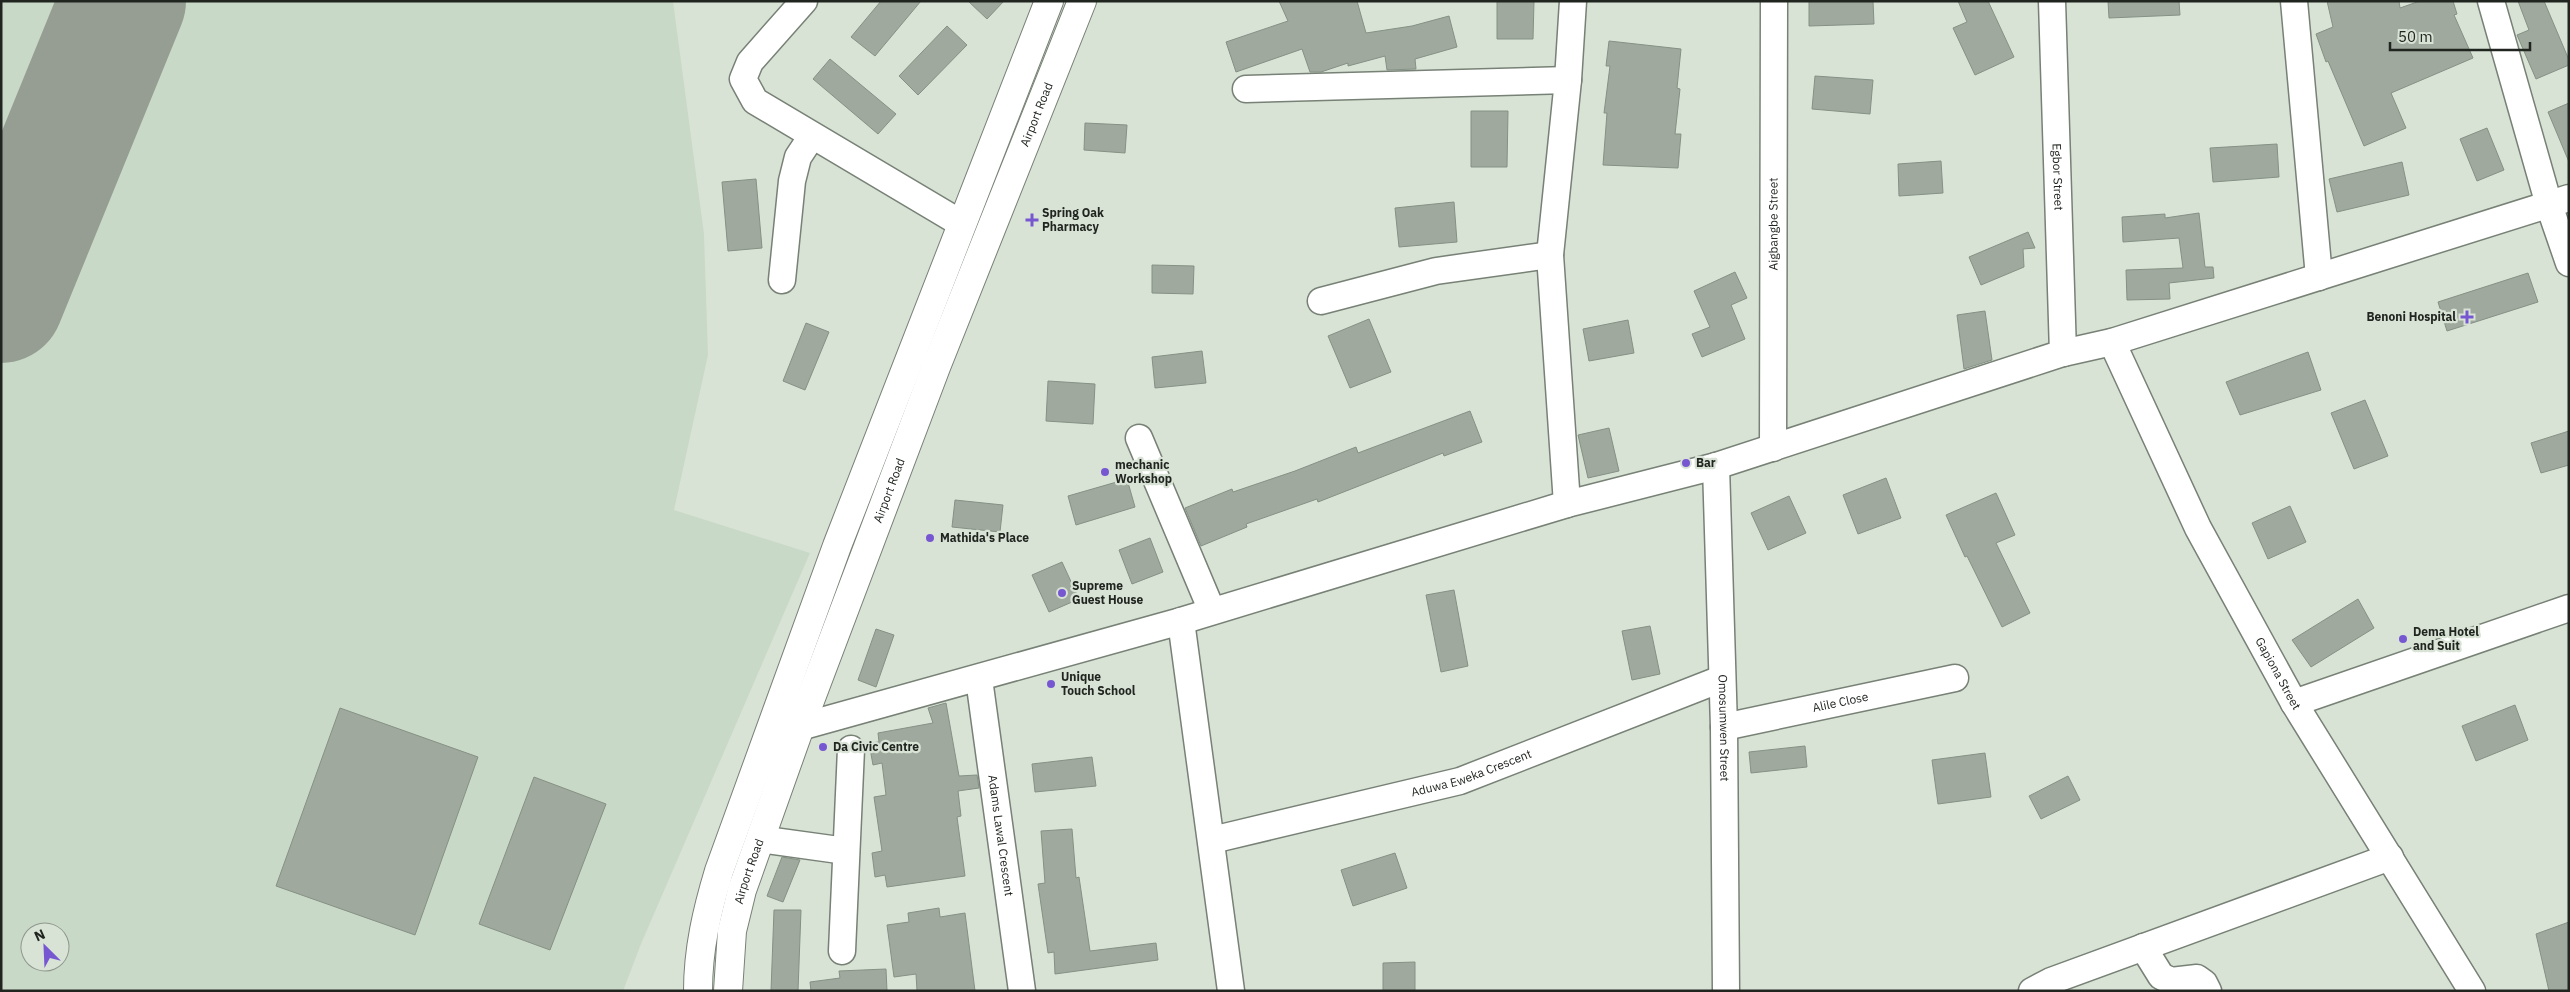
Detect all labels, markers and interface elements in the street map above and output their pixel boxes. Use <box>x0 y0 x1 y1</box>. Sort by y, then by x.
scale bar <box>2390 20 2530 52</box>
text: 50 m <box>2398 27 2433 46</box>
street label: Airport Road <box>1017 80 1056 149</box>
street label: Egbor Street <box>2049 143 2067 211</box>
street label: Aigbangbe Street <box>1765 177 1781 271</box>
place label: Spring Oak Pharmacy <box>1042 205 1104 234</box>
marker: Spring Oak Pharmacy <box>1026 214 1038 226</box>
place label: Benoni Hospital <box>2367 309 2456 324</box>
marker: Benoni Hospital <box>2460 310 2474 324</box>
place label: Bar <box>1696 455 1716 470</box>
street label: Airport Road <box>870 456 908 525</box>
place label: mechanic Workshop <box>1115 457 1172 486</box>
marker: Bar <box>1680 457 1692 469</box>
marker: mechanic Workshop <box>1099 466 1111 478</box>
place label: Mathida's Place <box>940 530 1029 545</box>
marker: Mathida's Place <box>924 532 936 544</box>
place label: Supreme Guest House <box>1072 578 1144 607</box>
marker: Supreme Guest House <box>1056 587 1068 599</box>
place label: Dema Hotel and Suit <box>2413 624 2479 653</box>
marker: Dema Hotel and Suit <box>2397 633 2409 645</box>
street label: Gapiona Street <box>2252 634 2304 712</box>
place label: Unique Touch School <box>1061 669 1136 698</box>
street label: Omosumwen Street <box>1715 674 1732 782</box>
marker: Unique Touch School <box>1045 678 1057 690</box>
street label: Alile Close <box>1811 689 1870 715</box>
place label: Da Civic Centre <box>833 739 919 754</box>
marker: Da Civic Centre <box>817 741 829 753</box>
street label: Aduwa Eweka Crescent <box>1410 746 1533 799</box>
street label: Adams Lawal Crescent <box>985 774 1017 897</box>
street label: Airport Road <box>731 837 767 906</box>
north arrow <box>20 922 70 972</box>
text: N <box>31 925 48 945</box>

